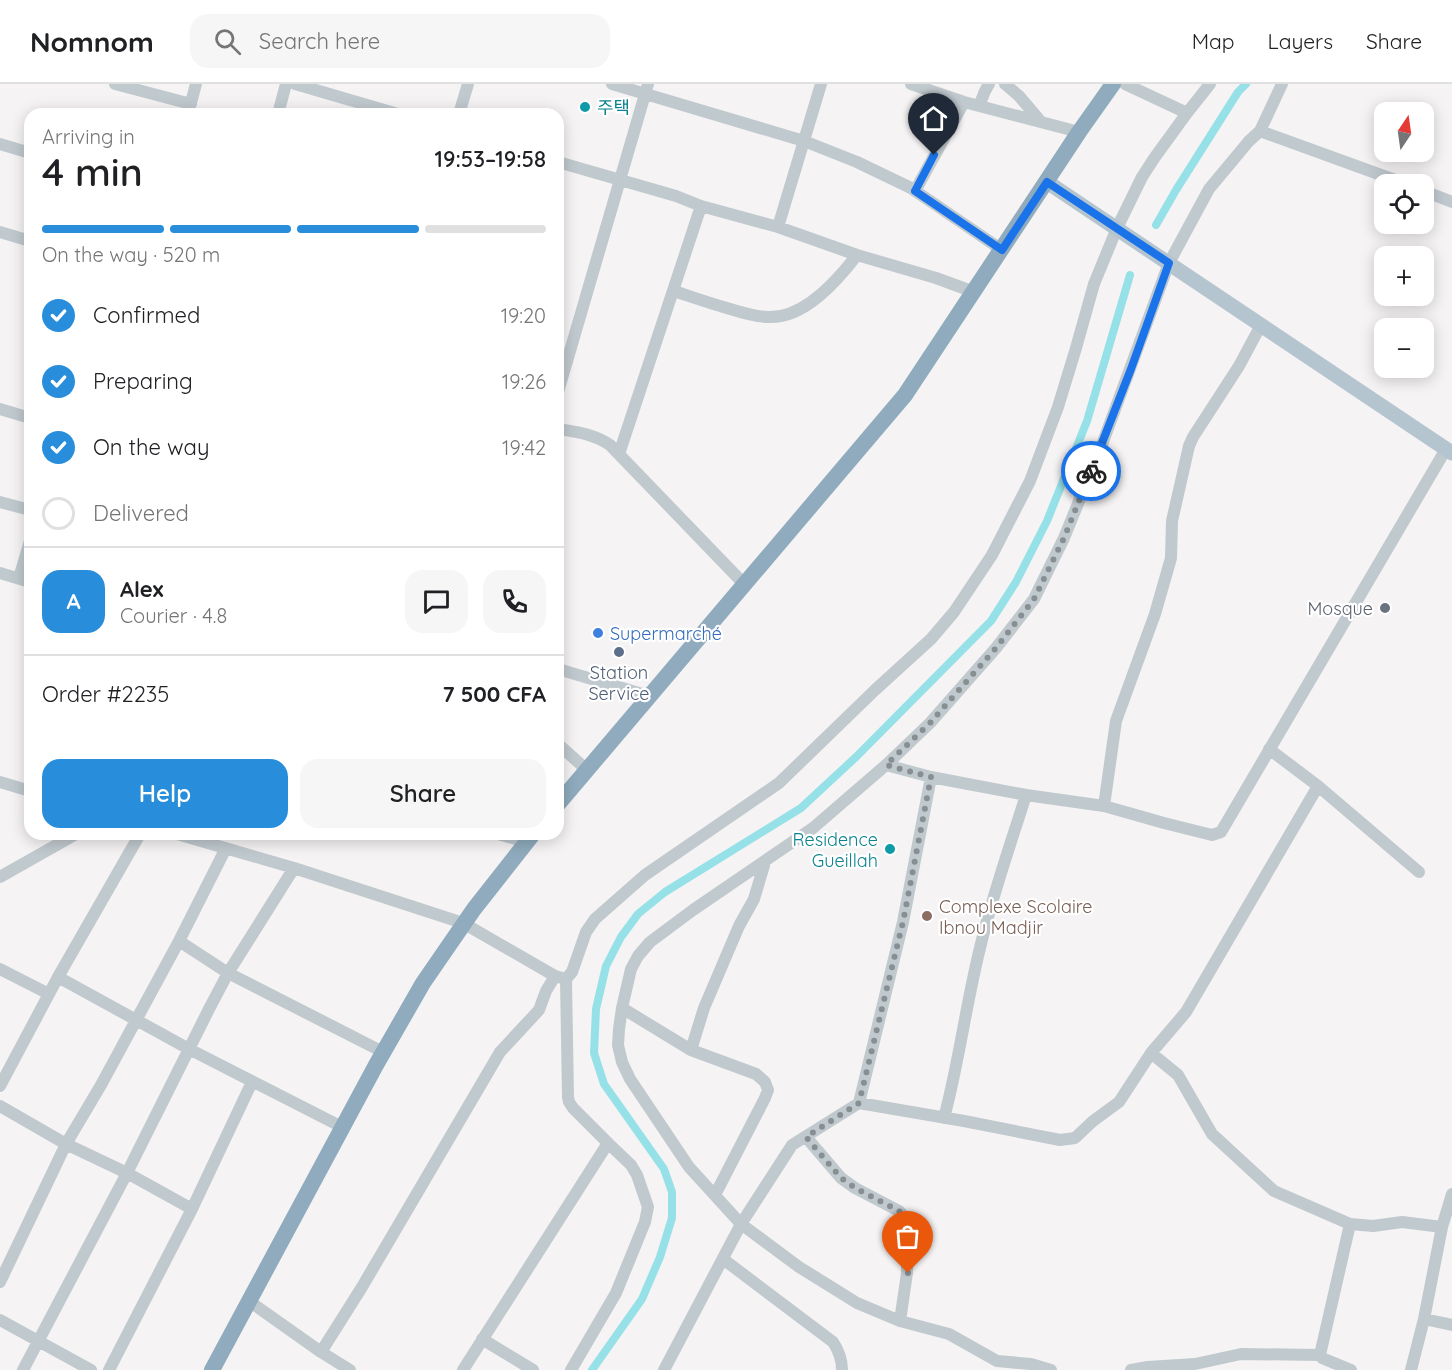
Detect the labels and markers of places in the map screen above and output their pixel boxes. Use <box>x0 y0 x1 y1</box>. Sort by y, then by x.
pin <box>908 93 959 155</box>
place label: 주택 <box>597 96 630 119</box>
marker: 주택 <box>578 100 592 114</box>
place label: Mosque <box>1307 597 1373 620</box>
marker: Mosque <box>1378 601 1392 615</box>
place label: Supermarché <box>610 622 722 645</box>
marker: Supermarché <box>591 626 605 640</box>
marker: Station Service <box>612 645 626 659</box>
place label: Station Service <box>589 661 649 705</box>
place label: Residence Gueillah <box>793 828 878 872</box>
marker: Residence Gueillah <box>883 842 897 856</box>
place label: Complexe Scolaire Ibnou Madjir <box>939 895 1092 939</box>
marker: Complexe Scolaire Ibnou Madjir <box>920 909 934 923</box>
pin <box>882 1211 933 1273</box>

